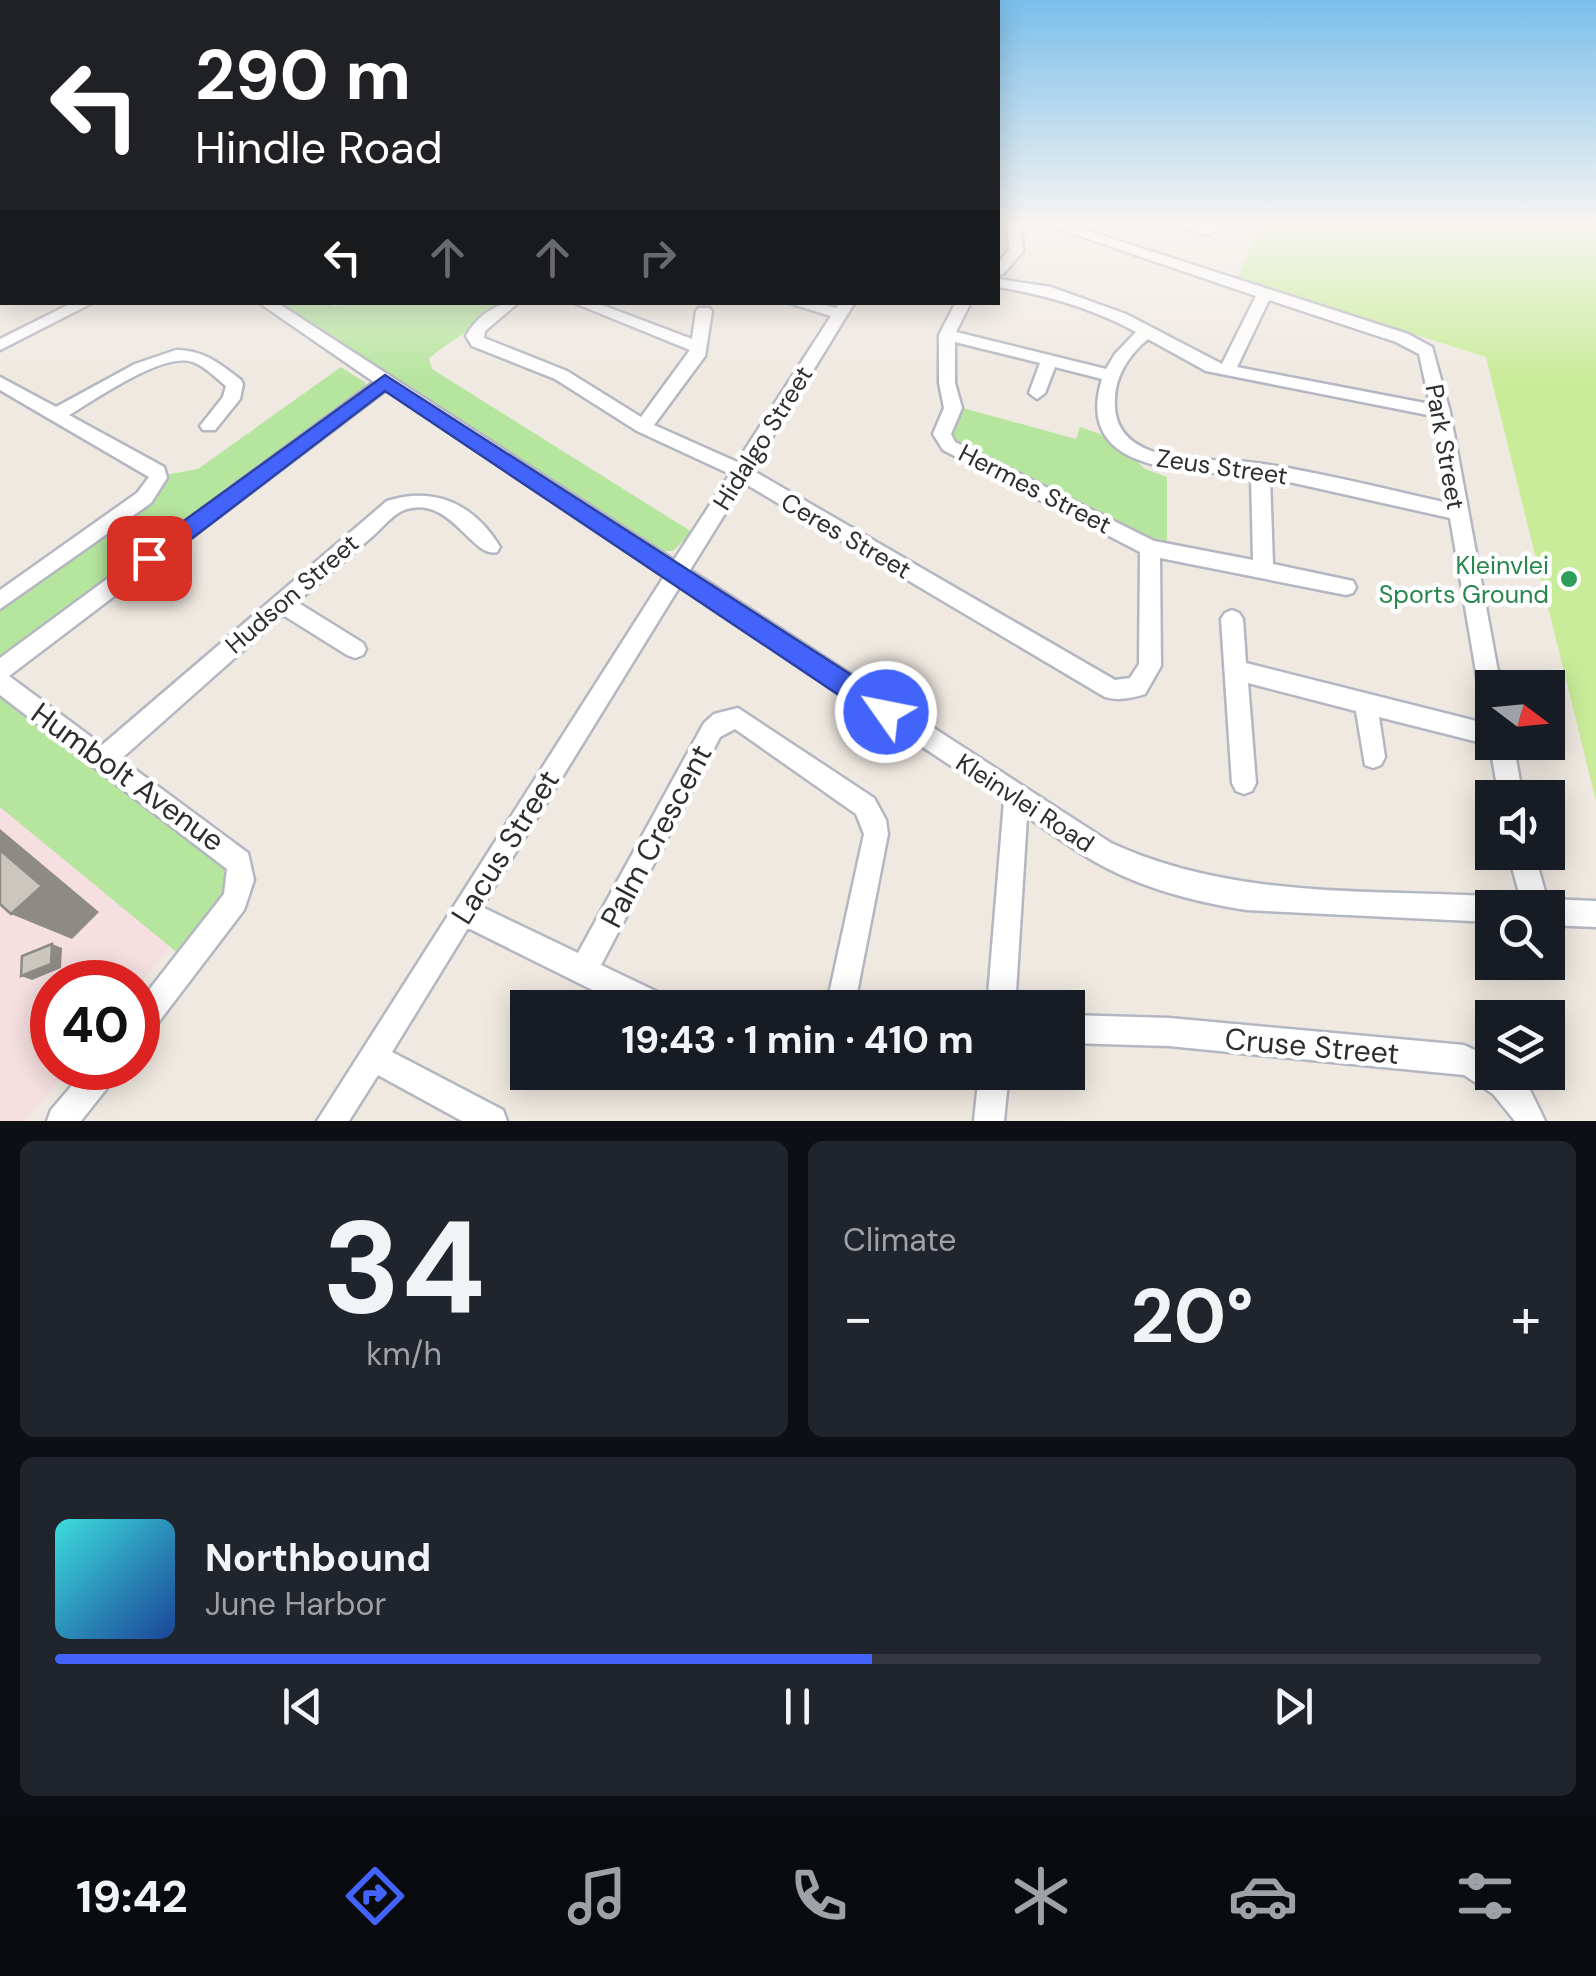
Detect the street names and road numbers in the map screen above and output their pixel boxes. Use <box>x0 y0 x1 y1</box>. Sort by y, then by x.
street label: Hidalgo Street <box>706 360 820 516</box>
street label: Park Street <box>1418 382 1472 512</box>
street label: Hermes Street <box>953 436 1117 542</box>
street label: Zeus Street <box>1154 441 1290 493</box>
street label: Ceres Street <box>775 485 917 587</box>
street label: Hudson Street <box>218 527 366 661</box>
street label: Humbolt Avenue <box>24 694 232 860</box>
street label: Palm Crescent <box>591 738 721 934</box>
street label: Kleinvlei Road <box>950 746 1100 860</box>
street label: Lacus Street <box>442 763 568 931</box>
street label: Cruse Street <box>1223 1019 1401 1073</box>

